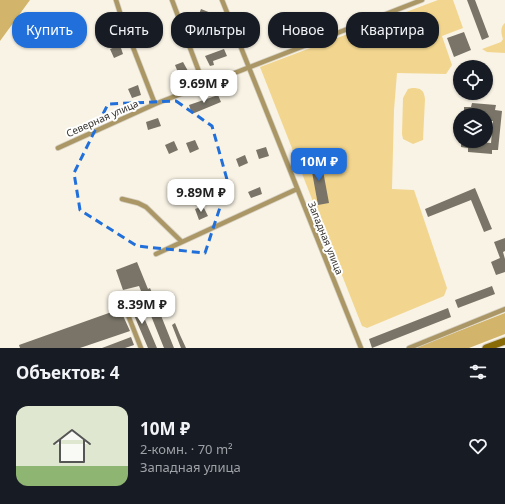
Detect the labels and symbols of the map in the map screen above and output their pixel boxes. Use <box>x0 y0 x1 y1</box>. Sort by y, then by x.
pin: 9.69M ₽ <box>167 70 241 104</box>
street label: Северная улица <box>64 96 140 140</box>
pin: 10M ₽ <box>291 148 347 182</box>
pin: 9.89M ₽ <box>164 179 238 213</box>
street label: Западная улица <box>305 199 347 277</box>
pin: 8.39M ₽ <box>105 291 179 325</box>

